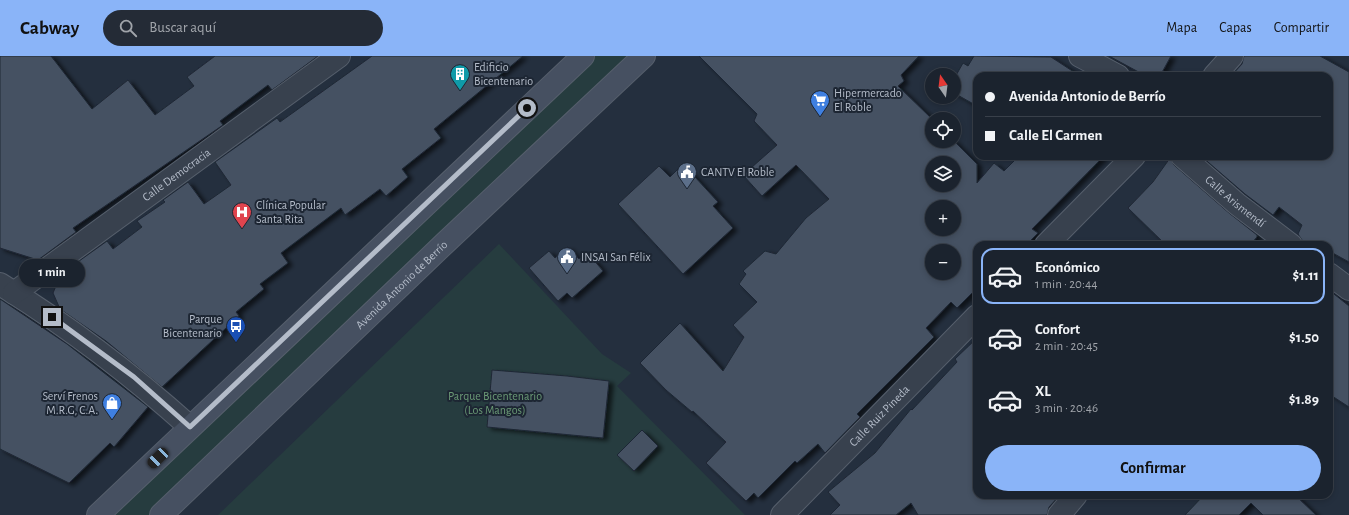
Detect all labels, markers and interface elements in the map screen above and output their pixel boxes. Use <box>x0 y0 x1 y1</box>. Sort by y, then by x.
search box <box>103 10 383 46</box>
icon: search <box>117 17 139 39</box>
text: Cabway <box>20 19 79 38</box>
text: Buscar aquí <box>149 20 216 35</box>
text: Mapa <box>1166 21 1197 35</box>
text: Capas <box>1219 21 1252 35</box>
text: Compartir <box>1274 21 1329 35</box>
place label: Edificio Bicentenario <box>474 61 533 87</box>
building icon: Edificio Bicentenario <box>449 63 471 91</box>
north arrow <box>925 68 961 104</box>
map controls <box>925 68 961 280</box>
place label: Hipermercado El Roble <box>834 87 902 113</box>
supermarket icon: Hipermercado El Roble <box>809 89 831 117</box>
text: Avenida Antonio de Berrío <box>1009 89 1166 104</box>
route start <box>518 99 536 117</box>
button: locate <box>925 112 961 148</box>
text: Calle El Carmen <box>1009 128 1102 143</box>
street label: Calle Democracia <box>140 146 213 203</box>
button: layers <box>925 156 961 192</box>
public building icon: CANTV El Roble <box>676 161 698 189</box>
place label: CANTV El Roble <box>701 166 774 178</box>
street label: Calle Arismendí <box>1203 173 1268 229</box>
place label: Clínica Popular Santa Rita <box>256 199 325 225</box>
button: + <box>925 200 961 236</box>
hospital icon: Clínica Popular Santa Rita <box>231 201 253 229</box>
street label: Avenida Antonio de Berrío <box>353 238 450 331</box>
button: − <box>925 244 961 280</box>
public building icon: INSAI San Félix <box>556 246 578 274</box>
place label: INSAI San Félix <box>581 251 651 263</box>
icon: car <box>987 258 1023 294</box>
callout: 1 min <box>19 259 85 287</box>
text: Económico <box>1035 260 1100 275</box>
text: 1 min <box>38 266 66 279</box>
text: $1.11 <box>1293 268 1319 283</box>
text: 1 min · 20:44 <box>1035 278 1097 291</box>
route end <box>43 308 61 326</box>
place label: Parque Bicentenario <box>163 313 222 339</box>
bus stop icon: Parque Bicentenario <box>225 315 247 343</box>
icon: car <box>987 320 1023 356</box>
text: Confort <box>1035 322 1080 337</box>
text: $1.50 <box>1289 330 1319 345</box>
text: 2 min · 20:45 <box>1035 340 1098 353</box>
icon: car <box>987 382 1023 418</box>
street label: Calle Ruiz Pineda <box>847 383 912 449</box>
text: XL <box>1035 384 1051 399</box>
place label: Serví Frenos M.R.G, C.A. <box>42 390 98 416</box>
park label: Parque Bicentenario (Los Mangos) <box>448 390 542 416</box>
shop icon: Serví Frenos M.R.G, C.A. <box>101 392 123 420</box>
text: $1.89 <box>1289 392 1319 407</box>
text: 3 min · 20:46 <box>1035 402 1098 415</box>
car <box>145 445 171 471</box>
button: Confirmar <box>985 445 1321 491</box>

